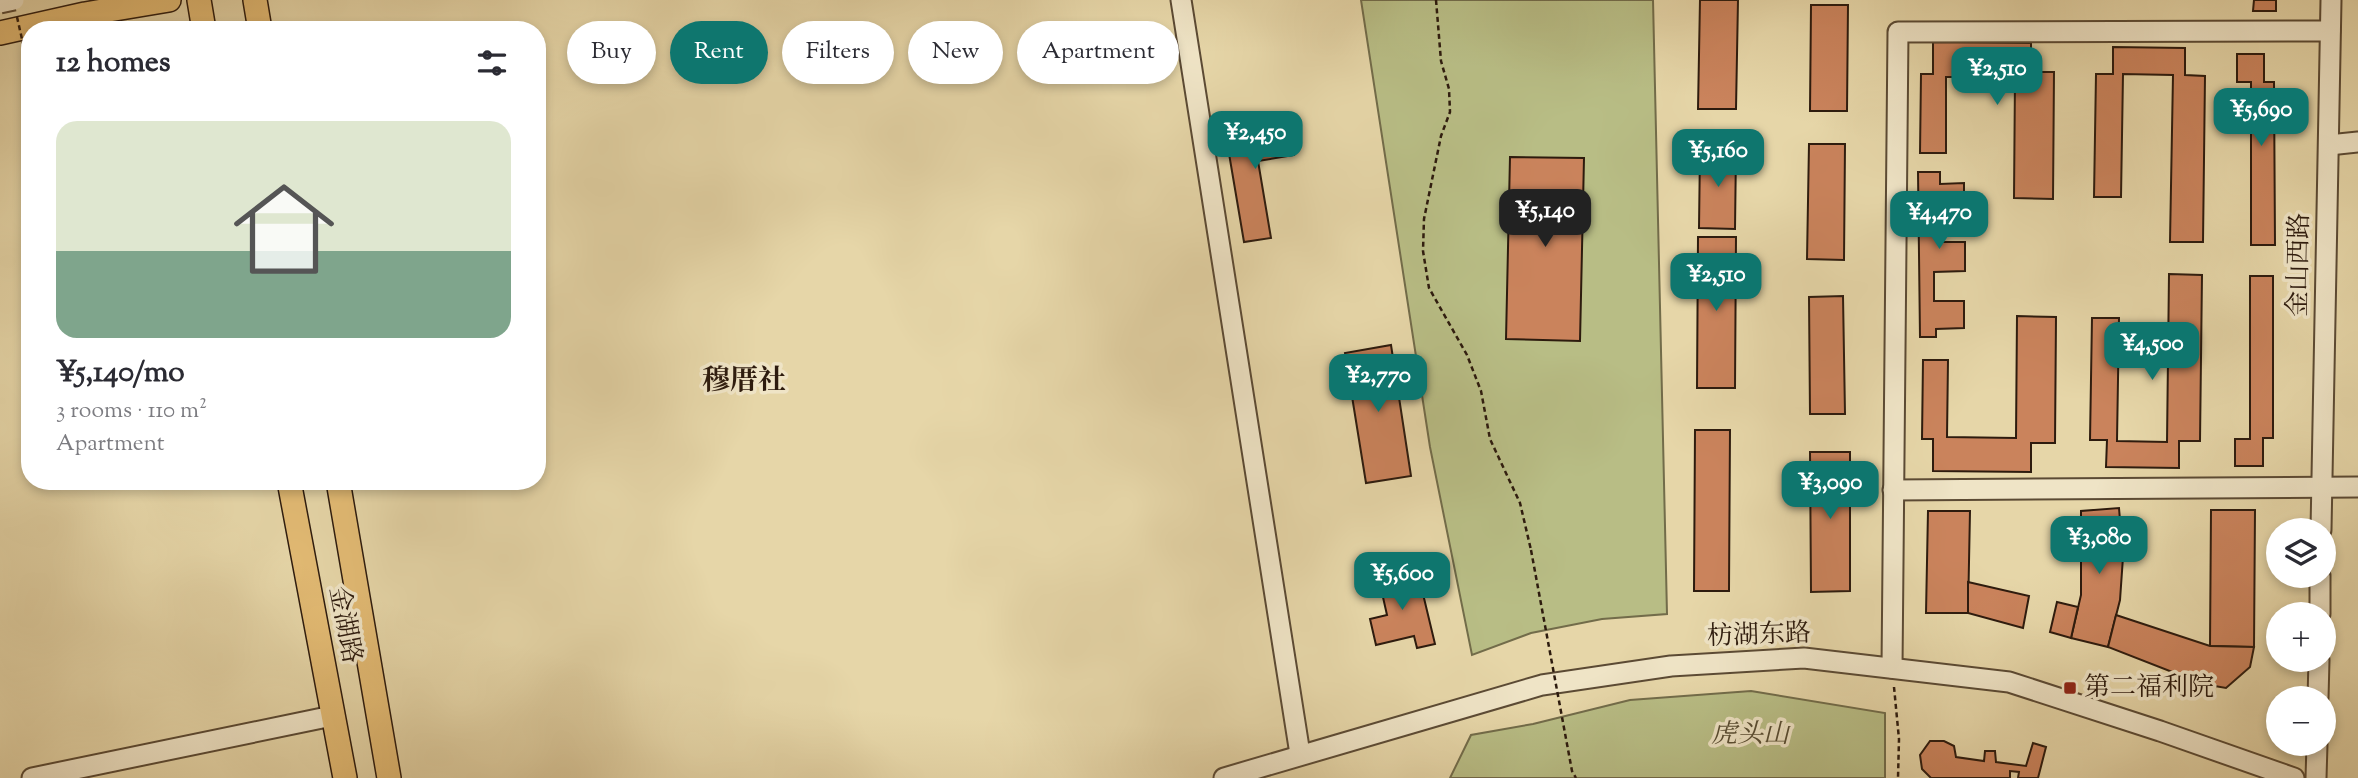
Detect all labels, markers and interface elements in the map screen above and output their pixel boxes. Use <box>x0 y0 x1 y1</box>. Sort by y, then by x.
chip: Buy <box>567 21 656 84</box>
chip: Rent <box>670 21 768 84</box>
chip: Filters <box>782 21 894 84</box>
chip: New <box>908 21 1003 84</box>
chip: Apartment <box>1017 21 1179 84</box>
text: 12 homes <box>56 42 171 85</box>
icon: filters <box>473 44 511 82</box>
pin: ¥2,510 <box>1940 48 2054 107</box>
text: ¥2,510 <box>1967 53 2027 86</box>
pin: ¥5,690 <box>2204 88 2318 148</box>
text: ¥5,690 <box>2230 94 2292 127</box>
pin: ¥2,450 <box>1198 111 1312 171</box>
text: ¥2,450 <box>1224 117 1286 150</box>
pin: ¥5,160 <box>1661 130 1775 189</box>
text: ¥5,160 <box>1688 135 1748 168</box>
icon: home <box>221 166 347 292</box>
pin: ¥5,140 <box>1488 190 1602 249</box>
pin: ¥4,470 <box>1882 191 1996 251</box>
text: ¥5,140 <box>1515 195 1575 228</box>
text: ¥4,470 <box>1906 197 1972 230</box>
street label: 金山西路 <box>2281 213 2319 317</box>
pin: ¥2,510 <box>1659 254 1773 313</box>
text: ¥2,510 <box>1686 259 1746 292</box>
pin: ¥4,500 <box>2095 322 2209 382</box>
text: ¥4,500 <box>2120 328 2184 361</box>
text: ¥5,140/mo <box>56 352 185 395</box>
pin: ¥2,770 <box>1321 354 1435 414</box>
text: ¥2,770 <box>1345 360 1411 393</box>
district label: 穆厝社 <box>702 362 786 402</box>
text: 3 rooms · 110 m² <box>56 395 207 428</box>
text: Apartment <box>56 428 165 461</box>
pin: ¥3,090 <box>1773 462 1887 521</box>
text: ¥3,090 <box>1798 467 1862 500</box>
pin: ¥3,080 <box>2042 516 2156 576</box>
map controls <box>2266 518 2336 756</box>
button: layers <box>2266 518 2336 588</box>
text: ¥3,080 <box>2066 522 2132 555</box>
pin: ¥5,600 <box>1345 552 1459 612</box>
text: ¥5,600 <box>1370 558 1434 591</box>
street label: 金湖路 <box>318 583 370 667</box>
button: + <box>2266 602 2336 672</box>
street label: 枋湖东路 <box>1706 616 1812 656</box>
place label: 第二福利院 <box>2084 670 2214 707</box>
marker: 第二福利院 <box>2062 680 2078 696</box>
button: − <box>2266 686 2336 756</box>
park label: 虎头山 <box>1711 717 1791 754</box>

